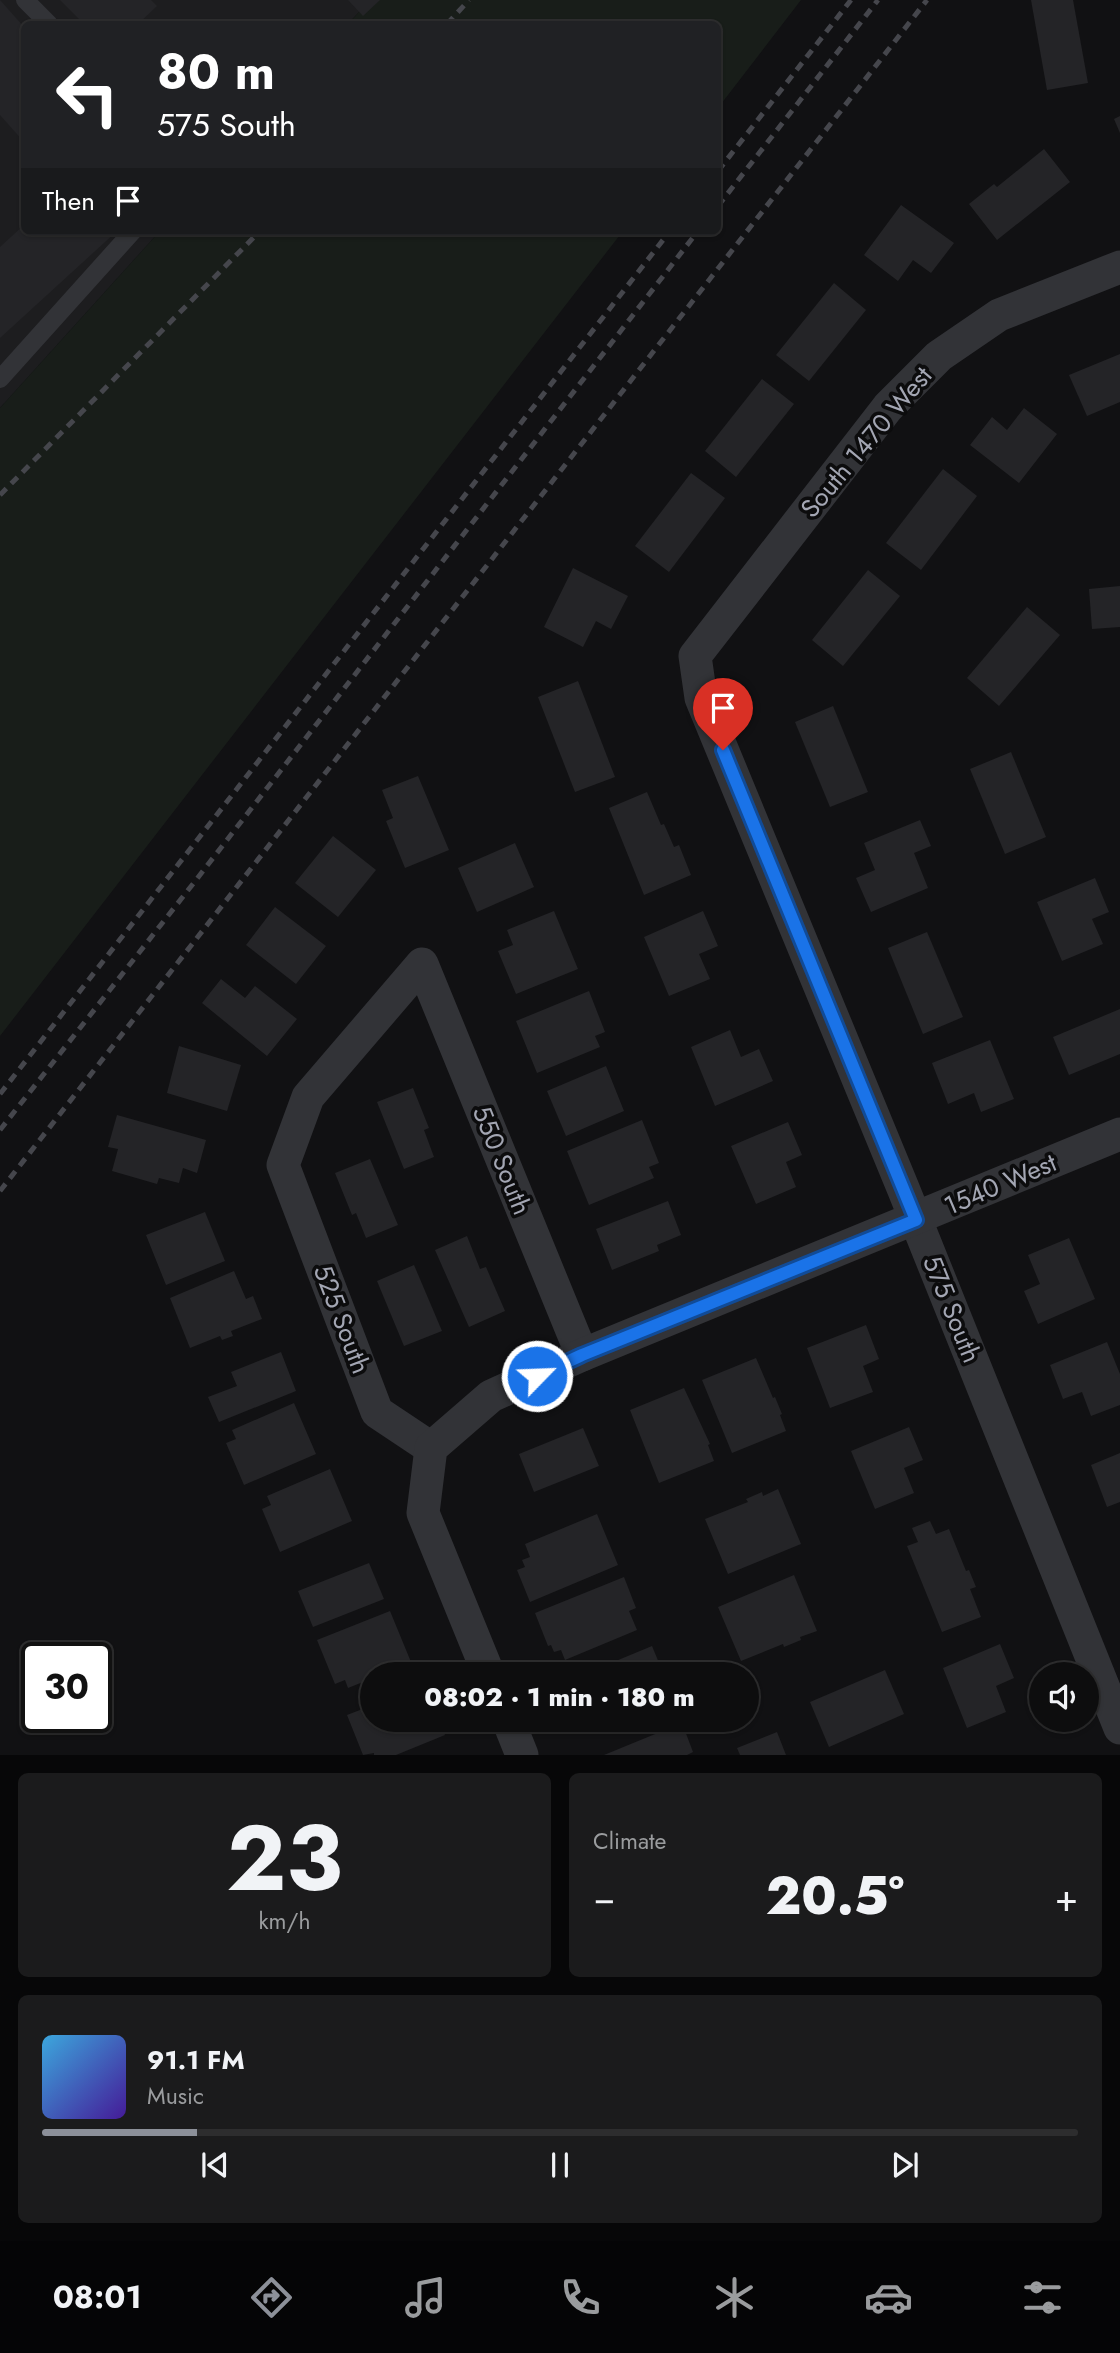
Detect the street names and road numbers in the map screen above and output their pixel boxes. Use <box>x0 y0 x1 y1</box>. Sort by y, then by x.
street label: South 1470 West <box>791 357 941 526</box>
street label: 550 South <box>463 1100 541 1220</box>
street label: 1540 West <box>938 1143 1063 1225</box>
street label: 575 South <box>913 1250 991 1368</box>
street label: 525 South <box>304 1259 380 1379</box>

